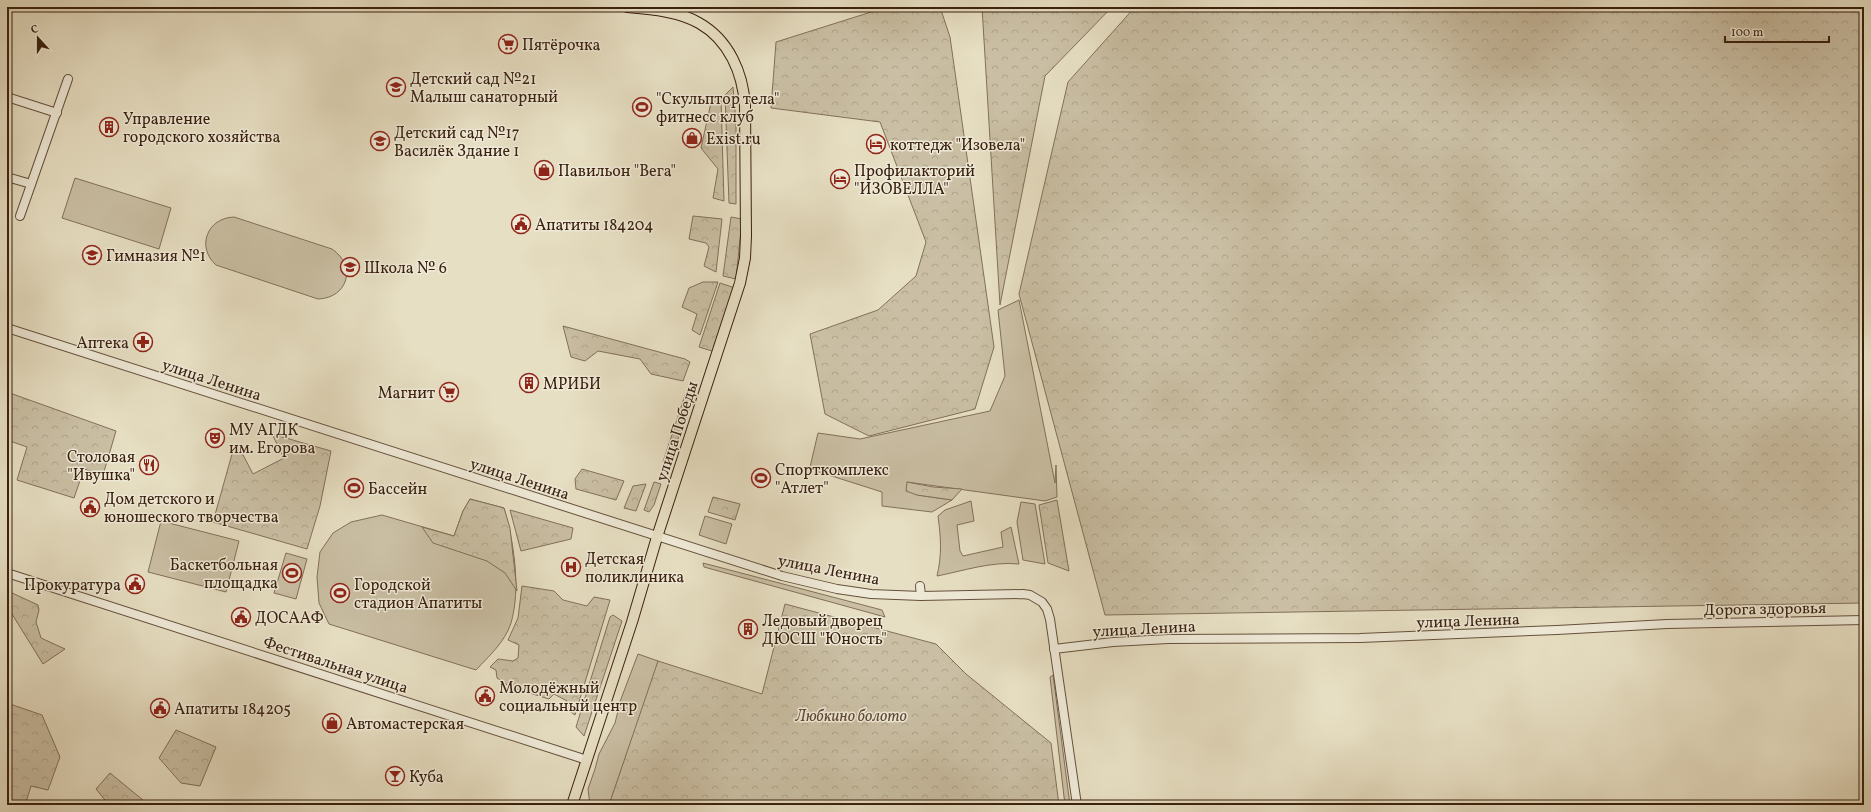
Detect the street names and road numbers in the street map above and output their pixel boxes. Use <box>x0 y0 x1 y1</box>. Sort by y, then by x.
street label: улица Ленина <box>159 354 264 407</box>
street label: улица Победы <box>651 379 705 485</box>
street label: улица Ленина <box>467 453 572 506</box>
street label: улица Ленина <box>776 550 881 592</box>
street label: Дорога здоровья <box>1704 598 1827 622</box>
street label: улица Ленина <box>1416 609 1520 635</box>
street label: улица Ленина <box>1092 616 1196 644</box>
street label: Фестивальная улица <box>260 632 411 700</box>

